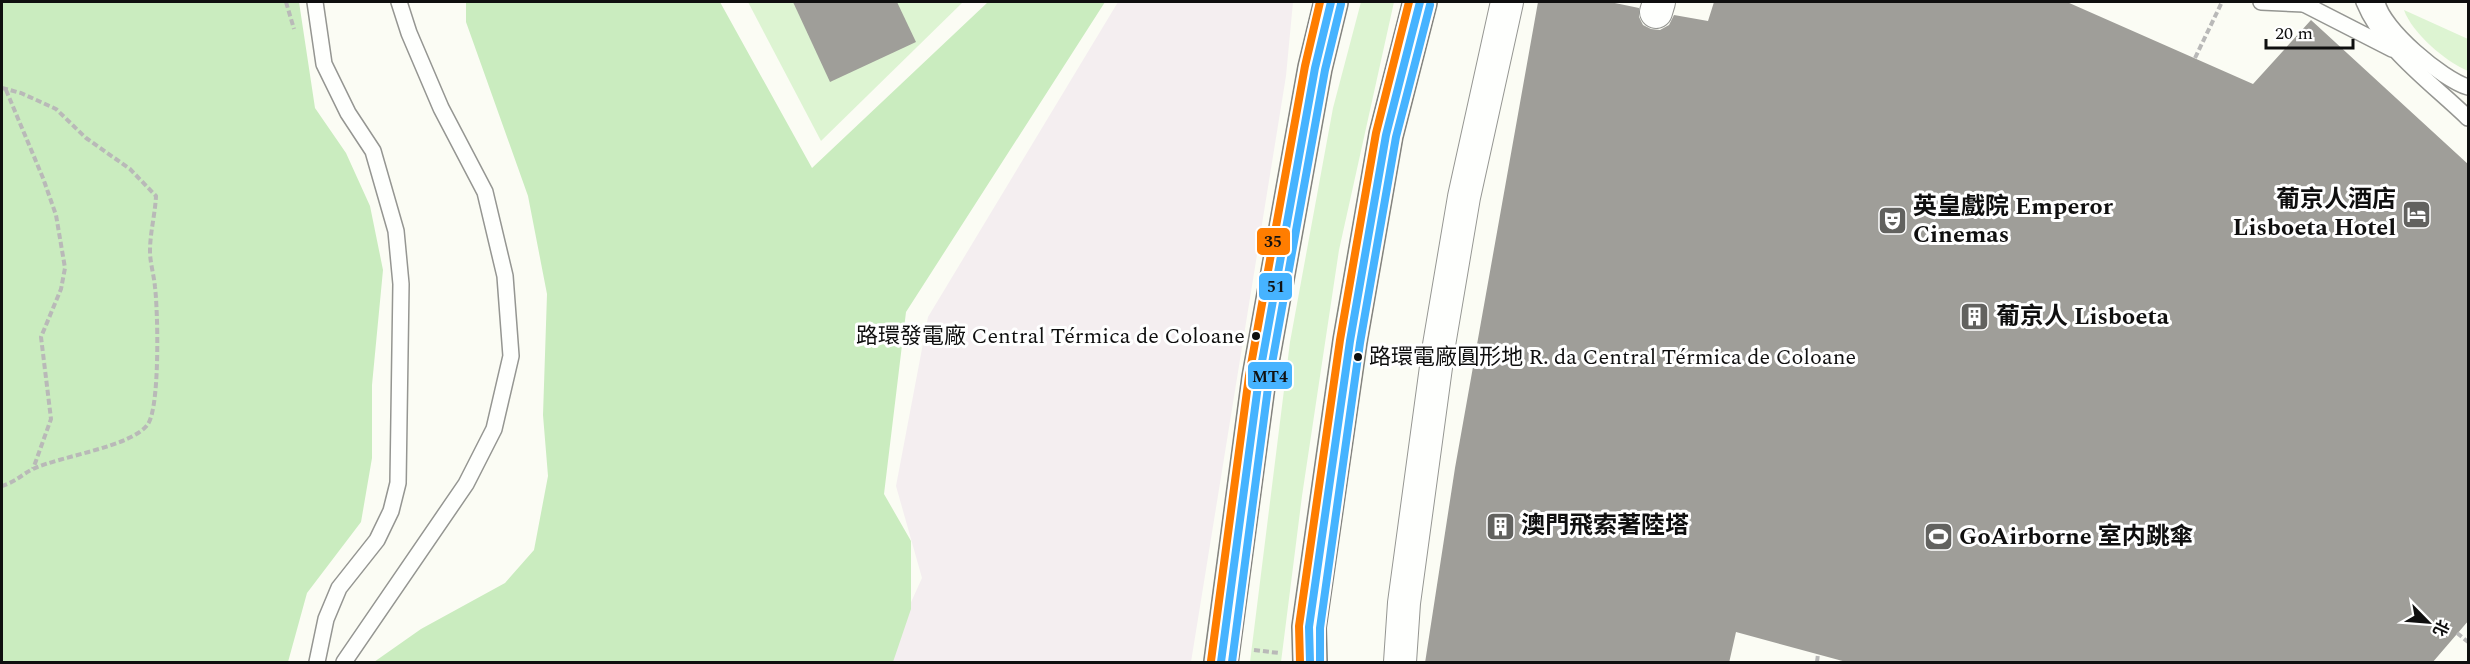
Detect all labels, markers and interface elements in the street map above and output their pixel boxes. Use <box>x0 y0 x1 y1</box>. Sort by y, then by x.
scale bar <box>2266 12 2353 50</box>
text: 20 m <box>2275 20 2313 47</box>
place label: 葡京人酒店 Lisboeta Hotel <box>2233 182 2396 246</box>
place label: 英皇戲院 Emperor Cinemas <box>1913 189 2114 253</box>
hotel icon: 葡京人酒店 Lisboeta Hotel <box>2401 198 2433 230</box>
theatre icon: 英皇戲院 Emperor Cinemas <box>1876 205 1908 237</box>
line badge: 35 <box>1256 227 1291 256</box>
text: 35 <box>1264 230 1282 254</box>
line badge: 51 <box>1258 272 1293 301</box>
text: 51 <box>1267 275 1285 299</box>
place label: 葡京人 Lisboeta <box>1996 299 2170 335</box>
building icon: 葡京人 Lisboeta <box>1959 301 1991 333</box>
place label: 路環發電廠 Central Térmica de Coloane <box>856 320 1245 353</box>
marker: 路環發電廠 Central Térmica de Coloane <box>1250 330 1262 342</box>
place label: 路環電廠圓形地 R. da Central Térmica de Coloane <box>1369 341 1856 374</box>
marker: 路環電廠圓形地 R. da Central Térmica de Coloane <box>1352 351 1364 363</box>
line badge: MT4 <box>1247 361 1293 390</box>
text: MT4 <box>1252 365 1288 389</box>
place label: 澳門飛索著陸塔 <box>1521 508 1689 544</box>
building icon: 澳門飛索著陸塔 <box>1484 510 1516 542</box>
place label: GoAirborne 室内跳傘 <box>1959 519 2194 555</box>
sports icon: GoAirborne 室内跳傘 <box>1922 521 1954 553</box>
north arrow <box>2398 592 2458 652</box>
text: 北 <box>2426 616 2455 640</box>

